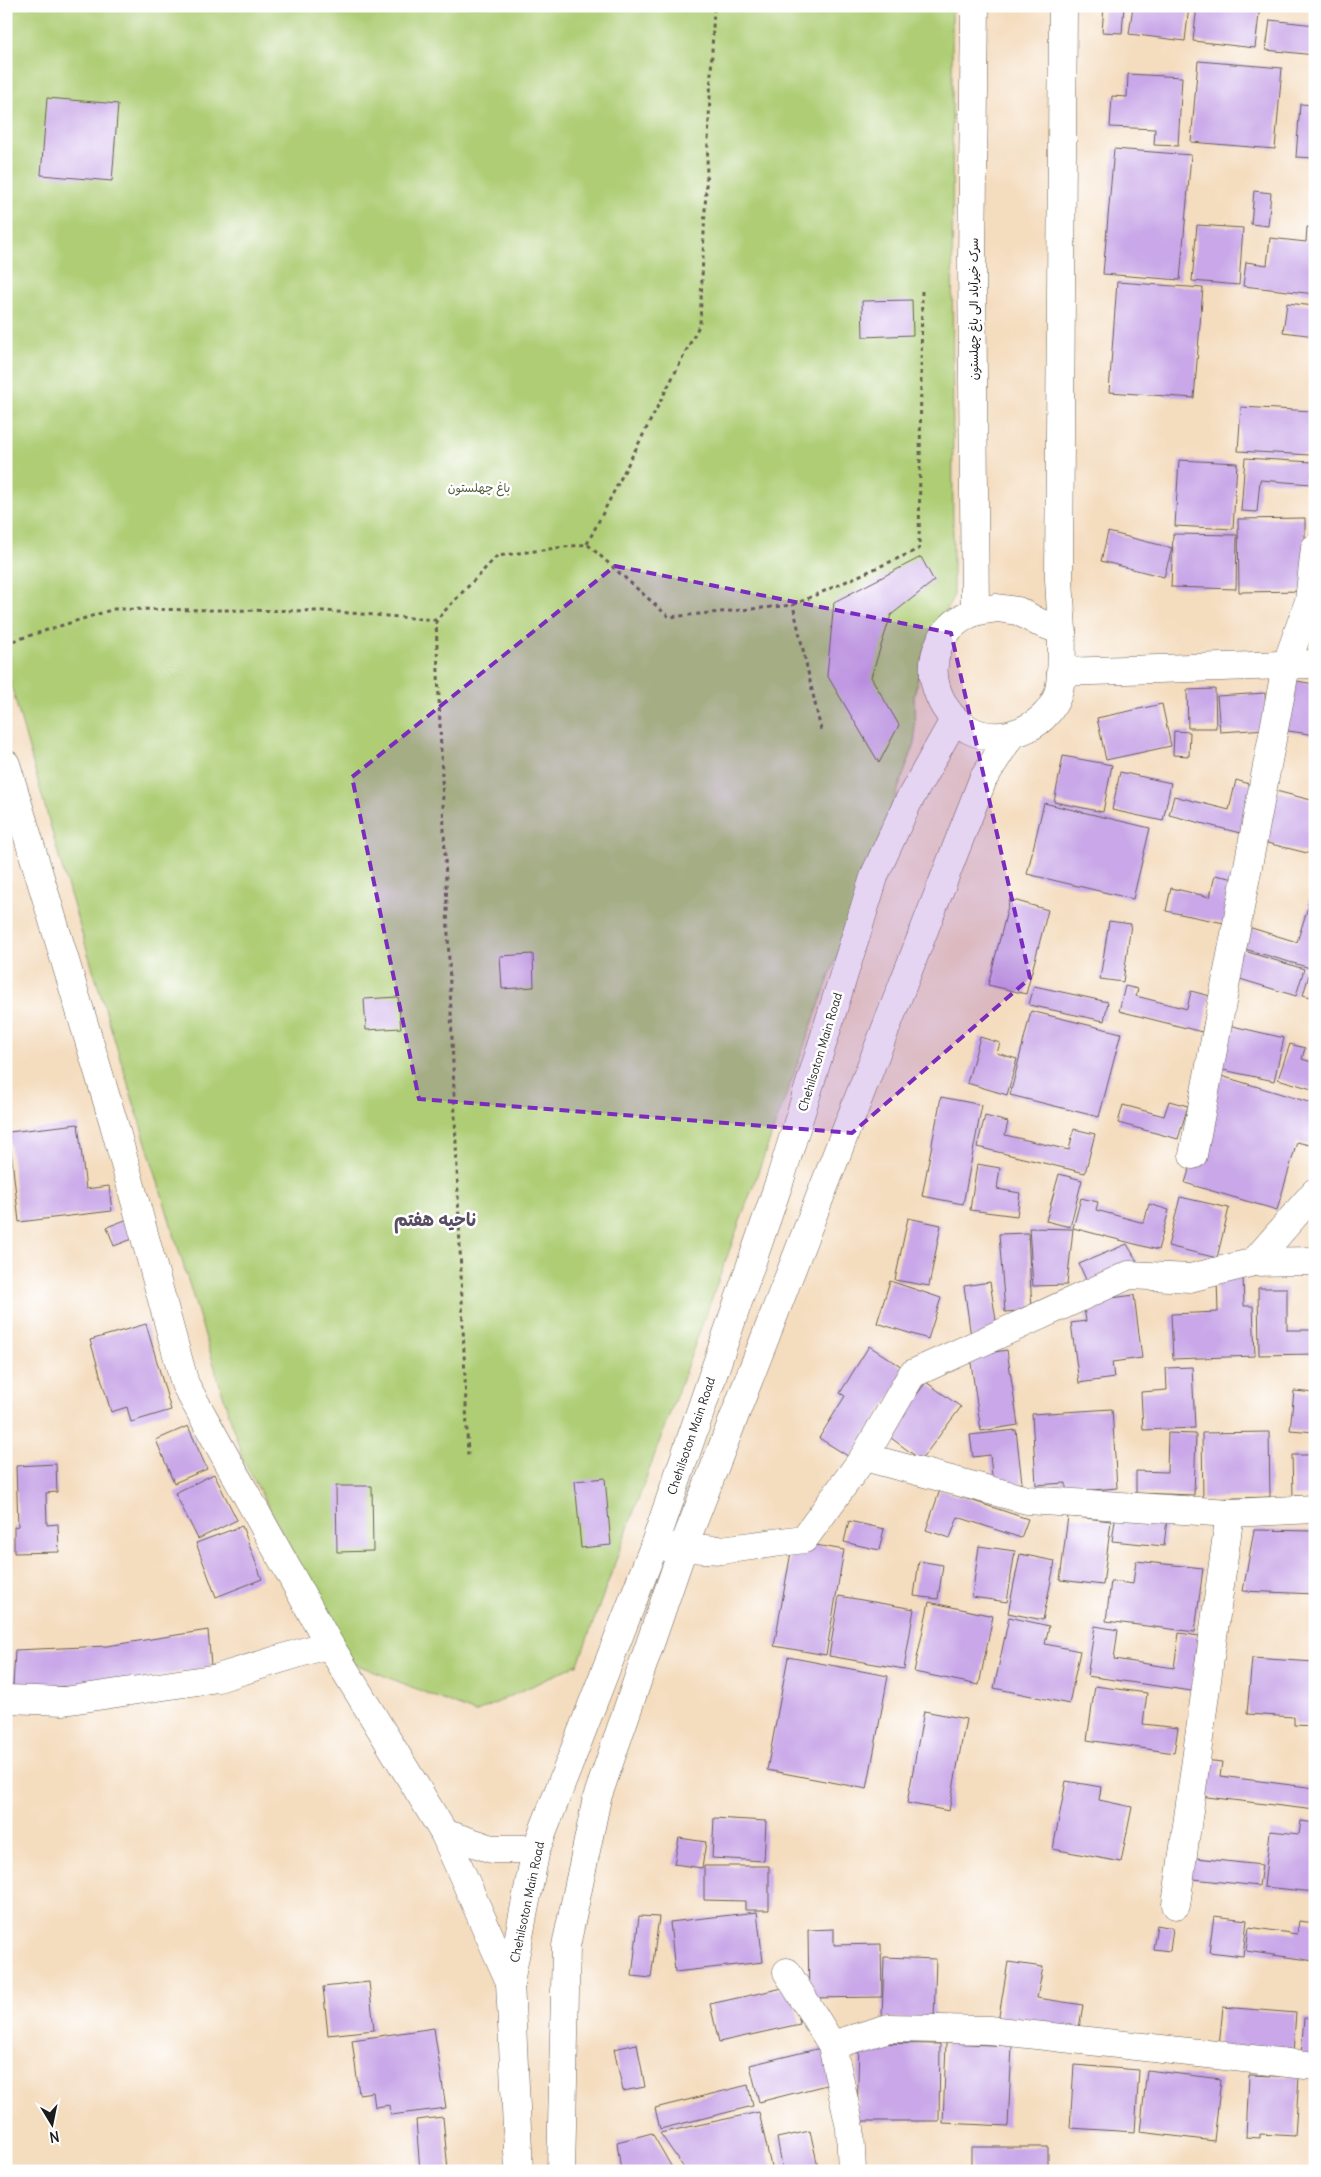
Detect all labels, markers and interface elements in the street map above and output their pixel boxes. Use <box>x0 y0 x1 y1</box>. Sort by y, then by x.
street label: سرک خیرآباد الی باغ چهلستون <box>966 238 983 380</box>
park label: باغ چهلستون <box>448 480 510 497</box>
street label: Chehilsoton Main Road <box>795 991 845 1113</box>
district label: ناحیه هفتم <box>394 1208 476 1234</box>
street label: Chehilsoton Main Road <box>664 1375 718 1497</box>
street label: Chehilsoton Main Road <box>507 1840 547 1964</box>
north arrow <box>28 2100 78 2150</box>
text: N <box>48 2127 61 2147</box>

